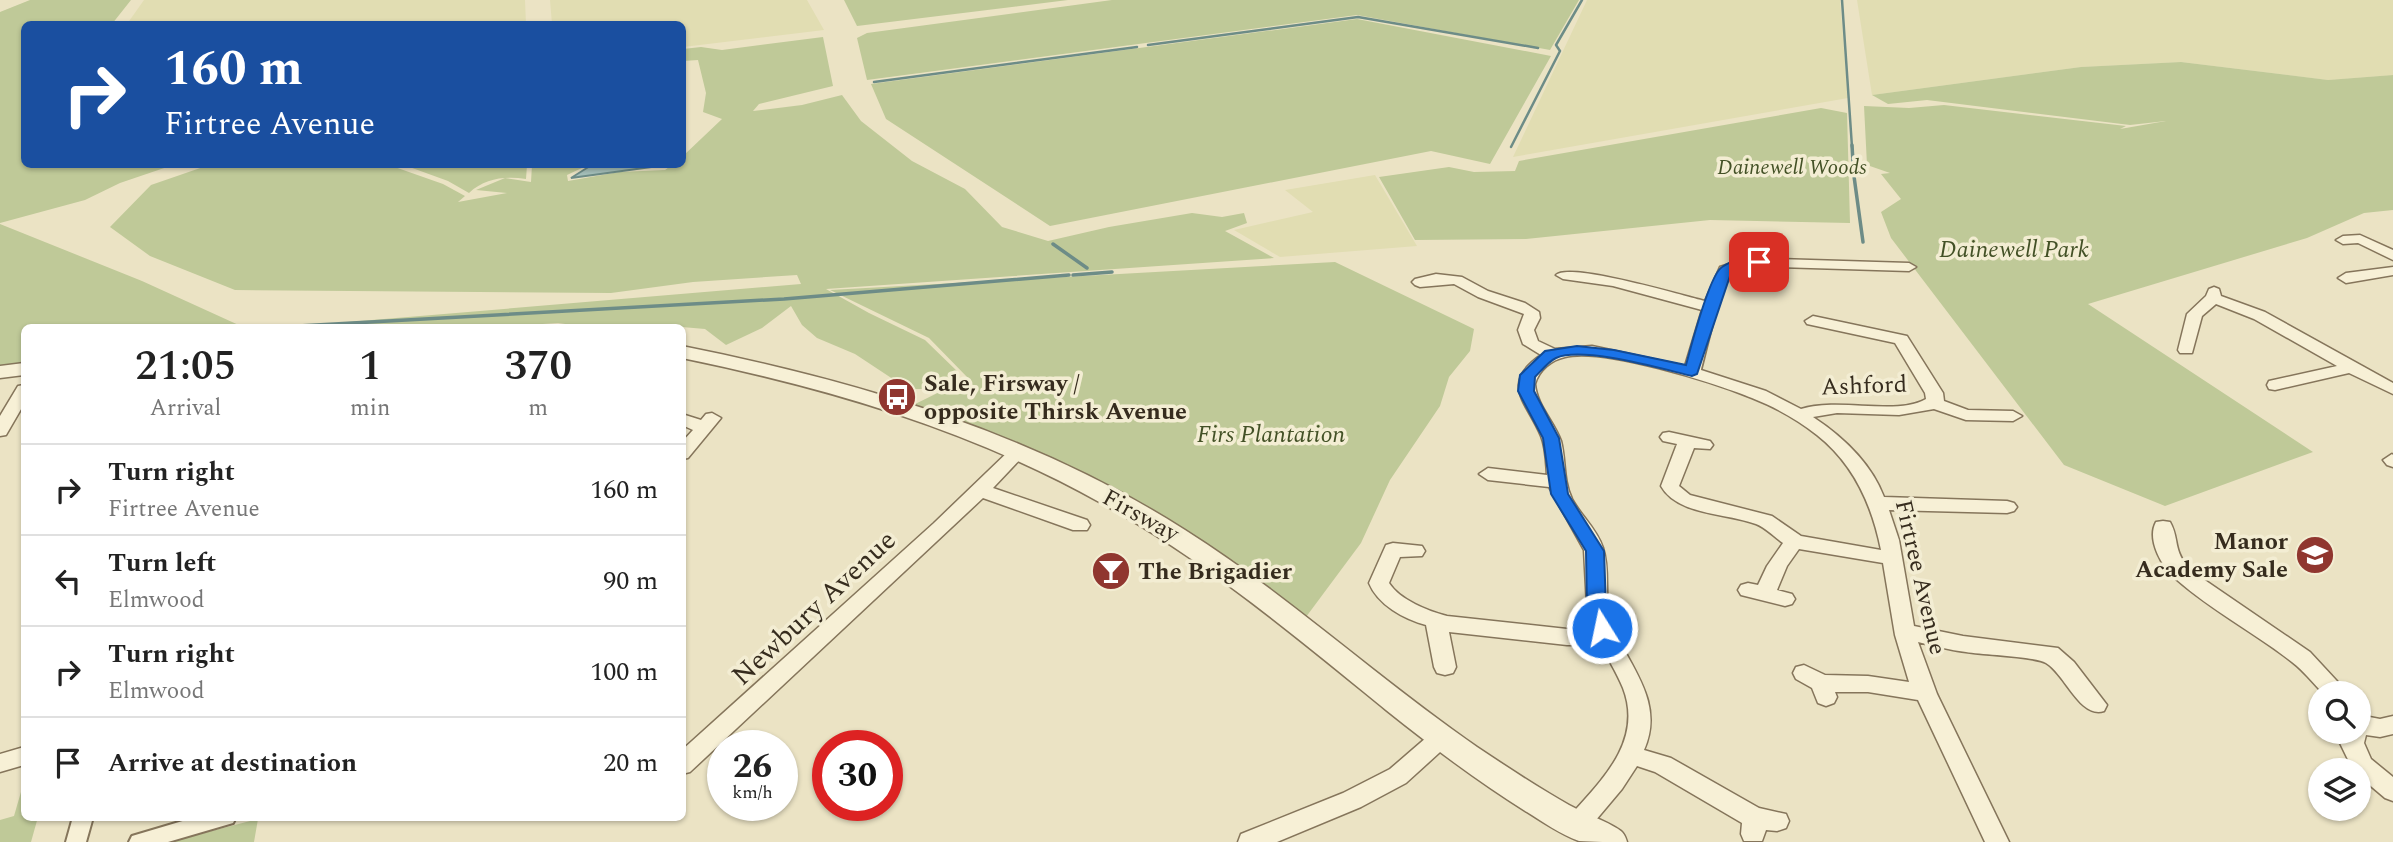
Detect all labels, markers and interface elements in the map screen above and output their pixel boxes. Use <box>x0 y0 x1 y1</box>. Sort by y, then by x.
text: 160 m <box>164 32 303 107</box>
icon: right <box>49 49 140 140</box>
text: Firtree Avenue <box>164 100 375 149</box>
park label: Dainewell Woods <box>1717 152 1867 184</box>
pin <box>1729 232 1789 292</box>
park label: Dainewell Park <box>1939 232 2089 268</box>
icon: arrive <box>1740 243 1778 281</box>
text: 21:05 <box>135 335 236 398</box>
text: 1 <box>359 335 381 398</box>
text: 370 <box>504 335 572 398</box>
place label: Sale, Firsway / opposite Thirsk Avenue <box>924 366 1187 430</box>
street label: Ashford <box>1820 367 1908 405</box>
bus stop icon: Sale, Firsway / opposite Thirsk Avenue <box>876 376 918 418</box>
text: Arrival <box>150 391 221 426</box>
text: min <box>350 391 390 426</box>
text: m <box>528 391 548 426</box>
park label: Firs Plantation <box>1197 417 1346 453</box>
text: Turn right <box>108 452 235 492</box>
text: 160 m <box>590 470 658 510</box>
icon: right <box>49 471 87 509</box>
street label: Firsway <box>1095 480 1187 552</box>
text: Firtree Avenue <box>108 492 260 527</box>
street label: Firtree Avenue <box>1885 496 1955 658</box>
street label: Newbury Avenue <box>722 520 906 696</box>
place label: Manor Academy Sale <box>2135 524 2289 588</box>
school or university icon: Manor Academy Sale <box>2294 534 2336 576</box>
text: Turn left <box>108 543 216 583</box>
bar icon: The Brigadier <box>1090 550 1132 592</box>
place label: The Brigadier <box>1138 554 1293 590</box>
text: 90 m <box>603 561 658 601</box>
icon: left <box>49 562 87 600</box>
text: Elmwood <box>108 583 205 618</box>
position arrow <box>1565 591 1639 665</box>
text: Turn right <box>108 634 235 674</box>
text: 100 m <box>590 652 658 692</box>
icon: right <box>49 653 87 691</box>
text: Elmwood <box>108 674 205 709</box>
map controls <box>2308 681 2371 821</box>
button: search <box>2308 681 2371 744</box>
speed limit sign: 30 <box>812 730 903 821</box>
text: 26 <box>733 740 772 793</box>
text: Arrive at destination <box>108 743 357 783</box>
text: 20 m <box>603 743 658 783</box>
icon: arrive <box>49 744 87 782</box>
button: layers <box>2308 758 2371 821</box>
text: km/h <box>732 779 773 806</box>

